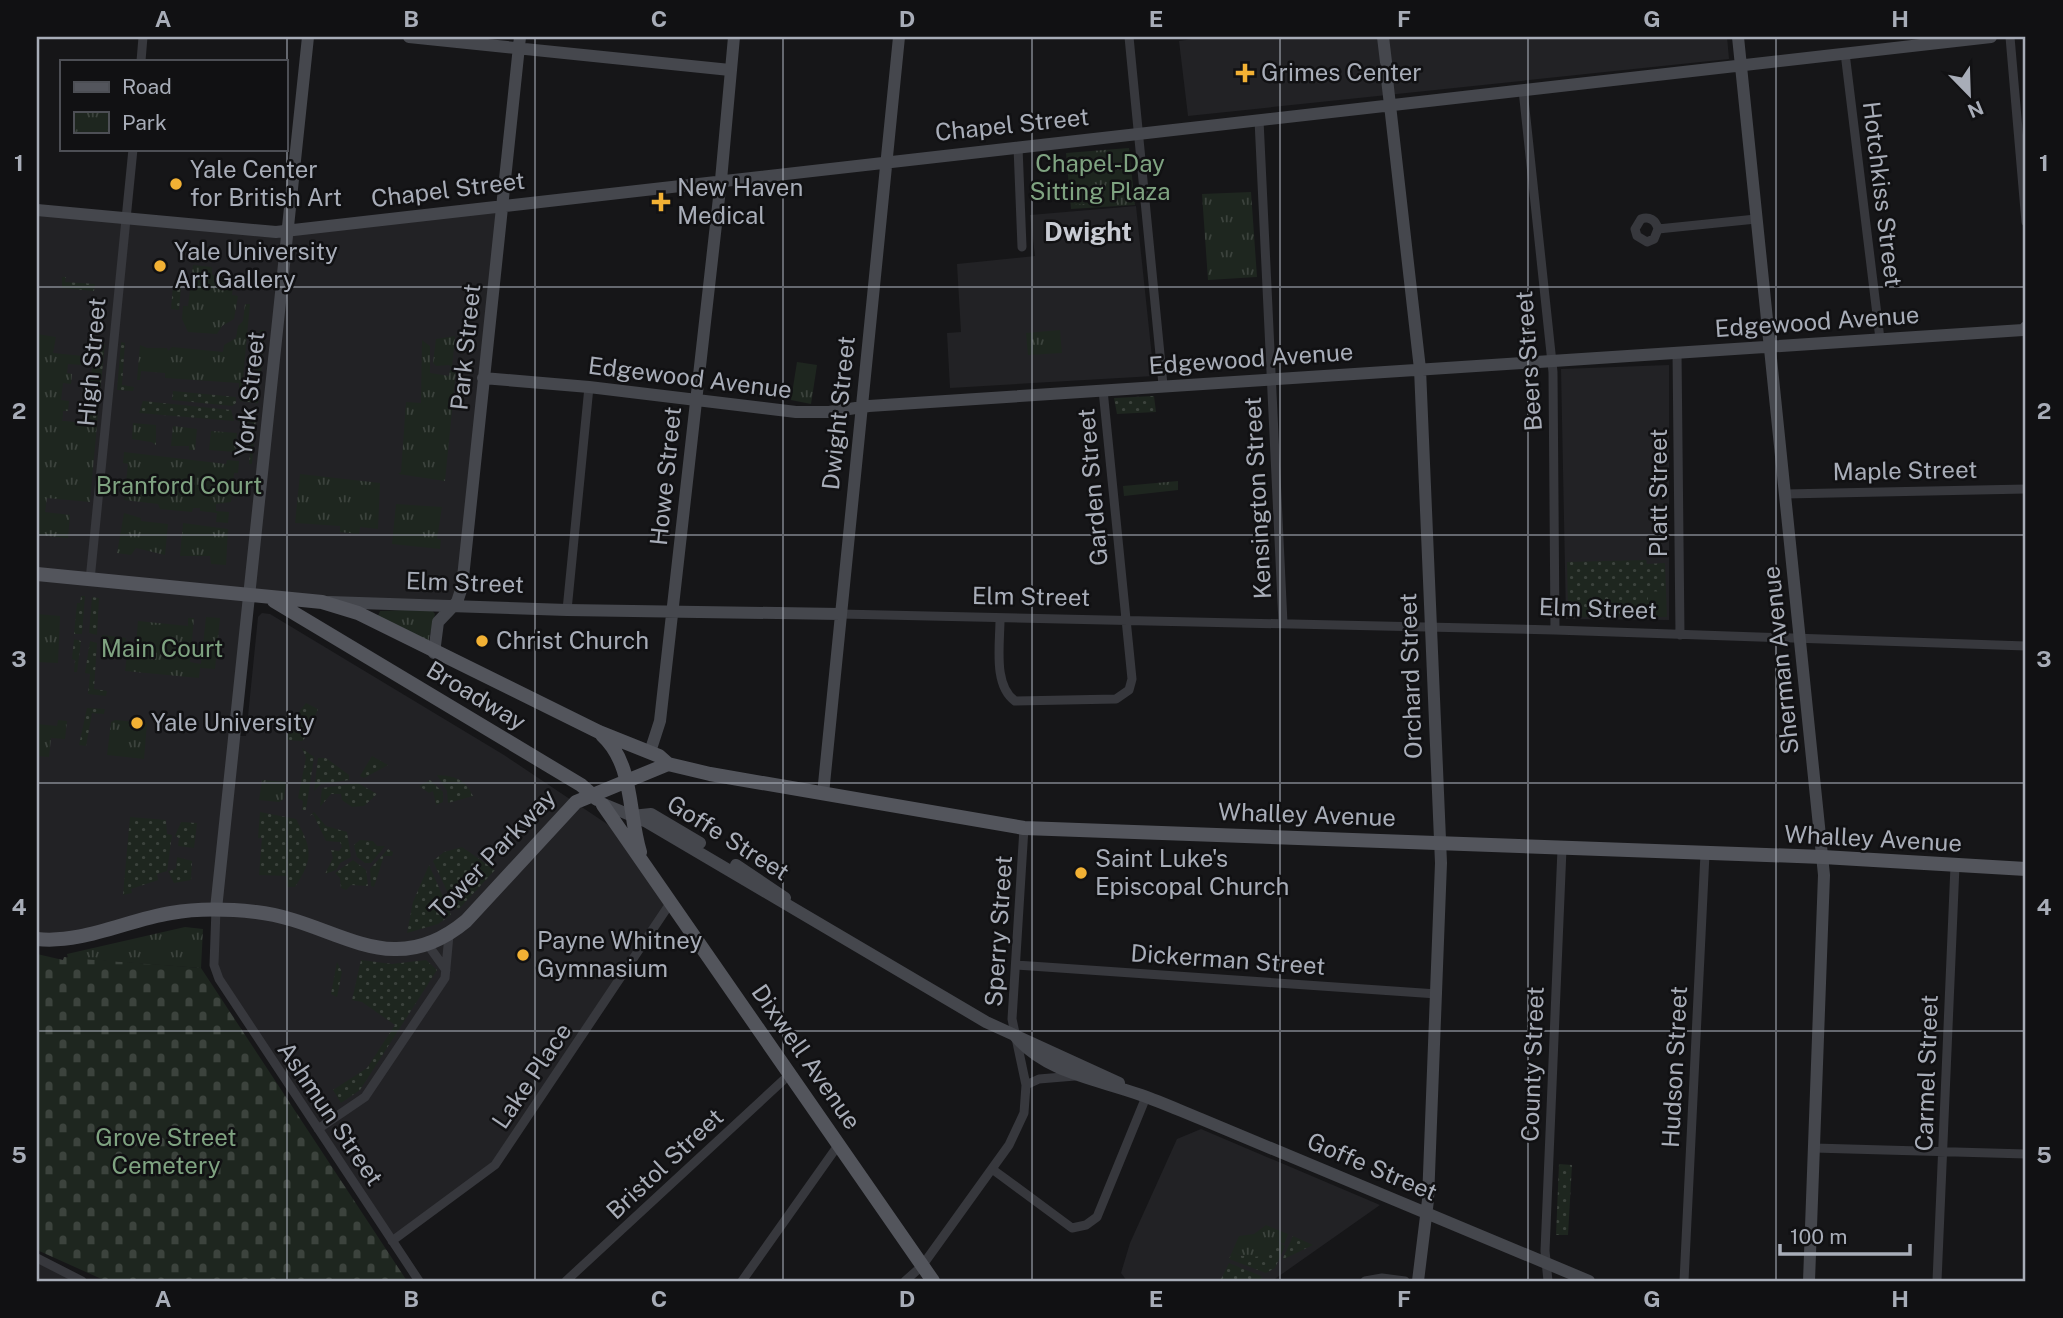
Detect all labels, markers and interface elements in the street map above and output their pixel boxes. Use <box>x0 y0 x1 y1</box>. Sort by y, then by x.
text: A <box>155 5 172 32</box>
text: B <box>403 5 419 32</box>
text: C <box>651 5 667 32</box>
text: D <box>899 5 915 32</box>
text: E <box>1149 5 1163 32</box>
text: F <box>1397 5 1411 32</box>
text: G <box>1643 5 1661 32</box>
text: H <box>1891 5 1909 32</box>
place label: Grimes Center <box>1261 58 1422 86</box>
legend <box>60 60 287 150</box>
north arrow <box>1934 60 2004 130</box>
marker: Grimes Center <box>1235 63 1255 83</box>
text: Road <box>122 74 172 99</box>
text: N <box>1965 97 1987 123</box>
street label: Hotchkiss Street <box>1858 100 1908 288</box>
street label: Chapel Street <box>934 102 1090 146</box>
text: Park <box>122 110 167 135</box>
text: 1 <box>14 149 24 176</box>
park label: Chapel-Day Sitting Plaza <box>1030 149 1170 205</box>
text: 1 <box>2039 149 2049 176</box>
place label: Yale Center for British Art <box>190 155 342 211</box>
street label: Chapel Street <box>369 166 526 212</box>
place label: New Haven Medical <box>677 173 803 229</box>
marker: Yale Center for British Art <box>168 176 184 192</box>
marker: New Haven Medical <box>651 192 671 212</box>
district label: Dwight <box>1044 216 1132 247</box>
place label: Yale University Art Gallery <box>174 237 338 293</box>
marker: Yale University Art Gallery <box>152 258 168 274</box>
street label: Park Street <box>444 282 486 412</box>
street label: Beers Street <box>1509 290 1547 432</box>
street label: High Street <box>71 296 111 427</box>
street label: Edgewood Avenue <box>1714 300 1920 342</box>
street label: York Street <box>229 330 269 458</box>
street label: Dwight Street <box>816 334 860 491</box>
street label: Edgewood Avenue <box>1148 337 1354 379</box>
street label: Edgewood Avenue <box>587 351 794 403</box>
street label: Kensington Street <box>1238 396 1276 600</box>
text: 2 <box>12 397 26 424</box>
text: 2 <box>2037 397 2051 424</box>
street label: Howe Street <box>644 405 686 547</box>
street label: Garden Street <box>1071 407 1113 567</box>
street label: Platt Street <box>1644 429 1672 557</box>
street label: Maple Street <box>1832 455 1978 485</box>
park label: Branford Court <box>96 471 262 499</box>
street label: Sherman Avenue <box>1756 565 1804 756</box>
street label: Elm Street <box>405 566 525 598</box>
street label: Elm Street <box>972 581 1090 611</box>
street label: Elm Street <box>1538 592 1658 624</box>
street label: Orchard Street <box>1393 593 1427 759</box>
place label: Christ Church <box>496 626 649 654</box>
marker: Christ Church <box>474 633 490 649</box>
park label: Main Court <box>101 634 223 662</box>
text: 3 <box>11 645 27 672</box>
text: 3 <box>2036 645 2052 672</box>
street label: Broadway <box>422 655 531 736</box>
place label: Yale University <box>151 708 315 736</box>
marker: Yale University <box>129 715 145 731</box>
street label: Tower Parkway <box>424 783 561 924</box>
street label: Goffe Street <box>662 789 795 886</box>
street label: Whalley Avenue <box>1218 797 1396 831</box>
street label: Whalley Avenue <box>1783 819 1963 857</box>
place label: Saint Luke's Episcopal Church <box>1095 844 1289 900</box>
street label: Sperry Street <box>979 854 1017 1008</box>
marker: Saint Luke's Episcopal Church <box>1073 865 1089 881</box>
text: 4 <box>11 893 27 920</box>
text: 4 <box>2036 893 2052 920</box>
place label: Payne Whitney Gymnasium <box>537 926 703 982</box>
street label: Dickerman Street <box>1130 938 1326 980</box>
marker: Payne Whitney Gymnasium <box>515 947 531 963</box>
street label: Dixwell Avenue <box>746 978 867 1134</box>
street label: Hudson Street <box>1656 985 1692 1149</box>
street label: County Street <box>1515 986 1549 1142</box>
street label: Carmel Street <box>1909 994 1943 1152</box>
street label: Lake Place <box>486 1017 577 1134</box>
street label: Ashmun Street <box>272 1036 389 1191</box>
street label: Bristol Street <box>600 1102 728 1224</box>
park label: Grove Street Cemetery <box>95 1123 237 1179</box>
street label: Goffe Street <box>1303 1126 1442 1206</box>
text: 5 <box>11 1141 27 1168</box>
text: 5 <box>2036 1141 2052 1168</box>
scale bar <box>1780 1213 1909 1257</box>
text: 100 m <box>1790 1224 1847 1249</box>
text: A <box>155 1285 172 1312</box>
text: B <box>403 1285 419 1312</box>
text: C <box>651 1285 667 1312</box>
text: D <box>899 1285 915 1312</box>
text: E <box>1149 1285 1163 1312</box>
text: F <box>1397 1285 1411 1312</box>
text: G <box>1643 1285 1661 1312</box>
text: H <box>1891 1285 1909 1312</box>

